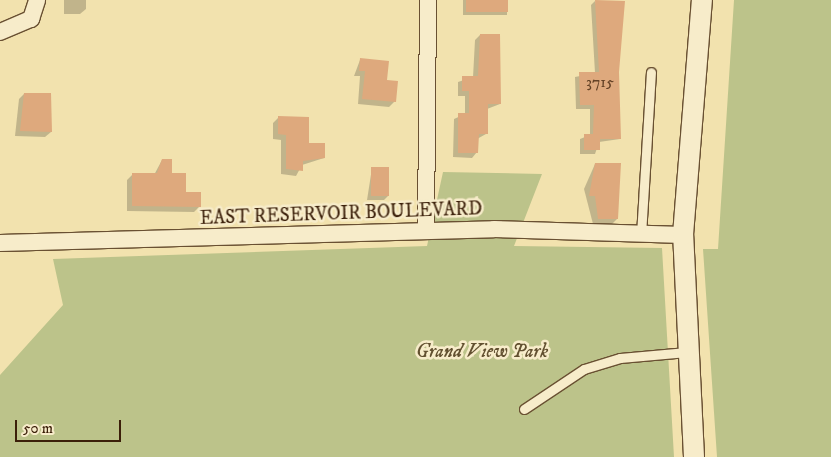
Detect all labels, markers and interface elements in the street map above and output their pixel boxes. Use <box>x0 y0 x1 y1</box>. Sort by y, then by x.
house number: 3715 <box>586 72 614 92</box>
street label: EAST RESERVOIR BOULEVARD <box>199 198 483 230</box>
park label: Grand View Park <box>416 341 548 363</box>
scale bar <box>18 410 124 442</box>
text: 50 m <box>23 419 53 438</box>

